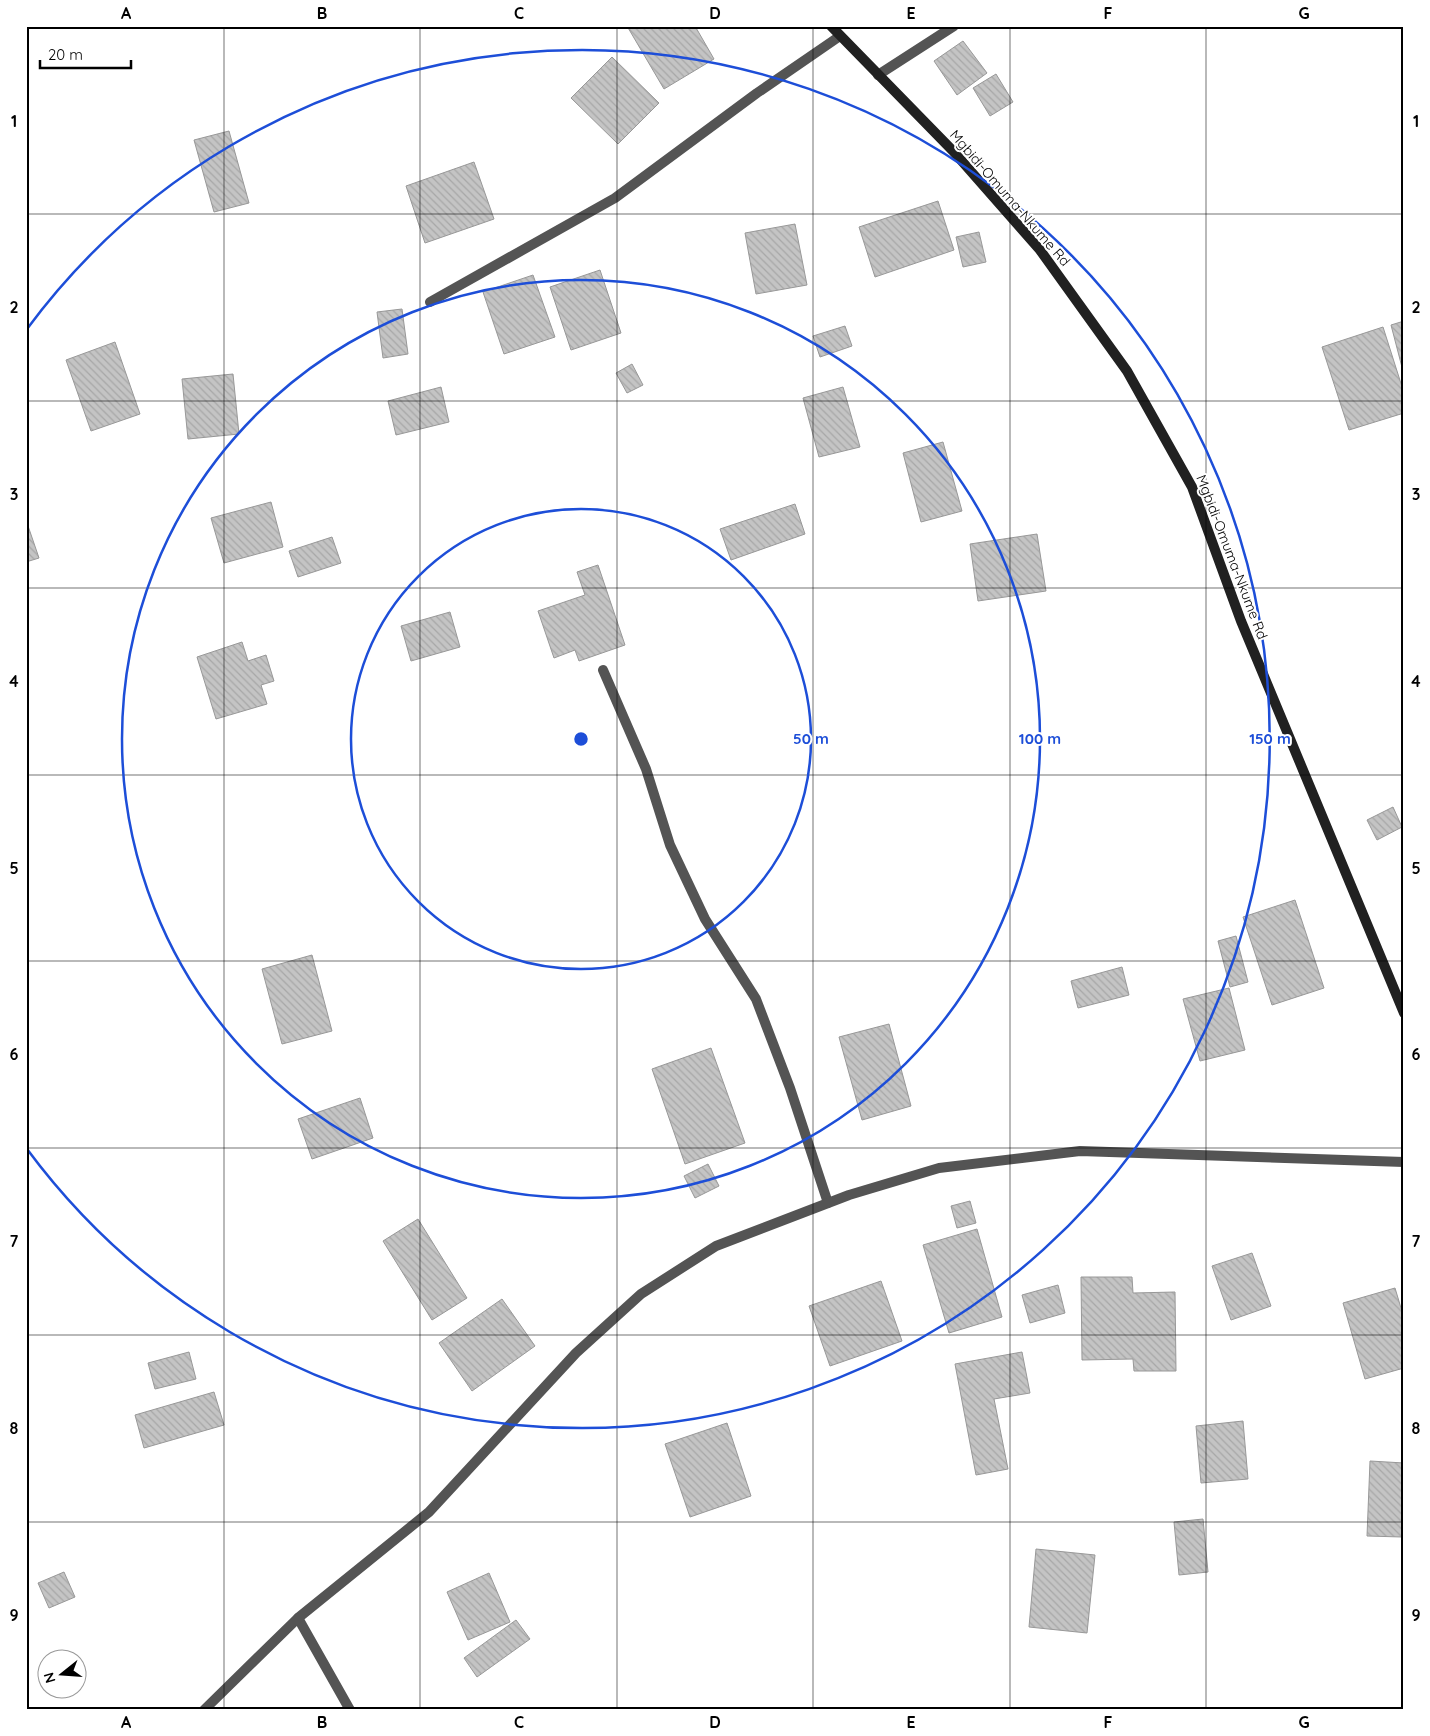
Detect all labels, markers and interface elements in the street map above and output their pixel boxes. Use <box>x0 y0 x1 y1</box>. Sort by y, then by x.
text: A <box>121 3 132 23</box>
text: B <box>317 3 327 23</box>
text: C <box>514 3 524 23</box>
text: D <box>709 3 721 23</box>
text: E <box>906 3 916 23</box>
text: F <box>1104 3 1113 23</box>
text: G <box>1298 3 1310 23</box>
scale bar <box>40 38 131 70</box>
text: 20 m <box>48 45 83 64</box>
text: 1 <box>11 111 17 131</box>
text: 1 <box>1413 111 1419 131</box>
street label: Mgbidi-Omuma-Nkume Rd <box>946 126 1074 270</box>
text: 2 <box>9 297 19 317</box>
text: 2 <box>1411 297 1421 317</box>
street label: Mgbidi-Omuma-Nkume Rd <box>1192 472 1272 642</box>
text: 3 <box>10 484 18 504</box>
text: 3 <box>1412 484 1420 504</box>
text: 4 <box>9 671 19 691</box>
text: 4 <box>1411 671 1421 691</box>
text: 50 m <box>793 729 829 748</box>
text: 100 m <box>1019 729 1061 748</box>
text: 150 m <box>1249 729 1291 748</box>
centre of rings <box>572 730 590 748</box>
text: 5 <box>9 858 19 878</box>
text: 5 <box>1411 858 1421 878</box>
text: 6 <box>10 1044 19 1064</box>
text: 6 <box>1412 1044 1421 1064</box>
text: 7 <box>10 1231 19 1251</box>
text: 7 <box>1412 1231 1421 1251</box>
text: 8 <box>10 1418 19 1438</box>
text: 8 <box>1412 1418 1421 1438</box>
text: 9 <box>9 1605 19 1625</box>
text: 9 <box>1411 1605 1421 1625</box>
north arrow <box>38 1648 88 1698</box>
text: N <box>39 1670 60 1685</box>
text: A <box>121 1712 132 1732</box>
text: B <box>317 1712 327 1732</box>
text: C <box>514 1712 524 1732</box>
text: D <box>709 1712 721 1732</box>
text: E <box>906 1712 916 1732</box>
text: F <box>1104 1712 1113 1732</box>
text: G <box>1298 1712 1310 1732</box>

